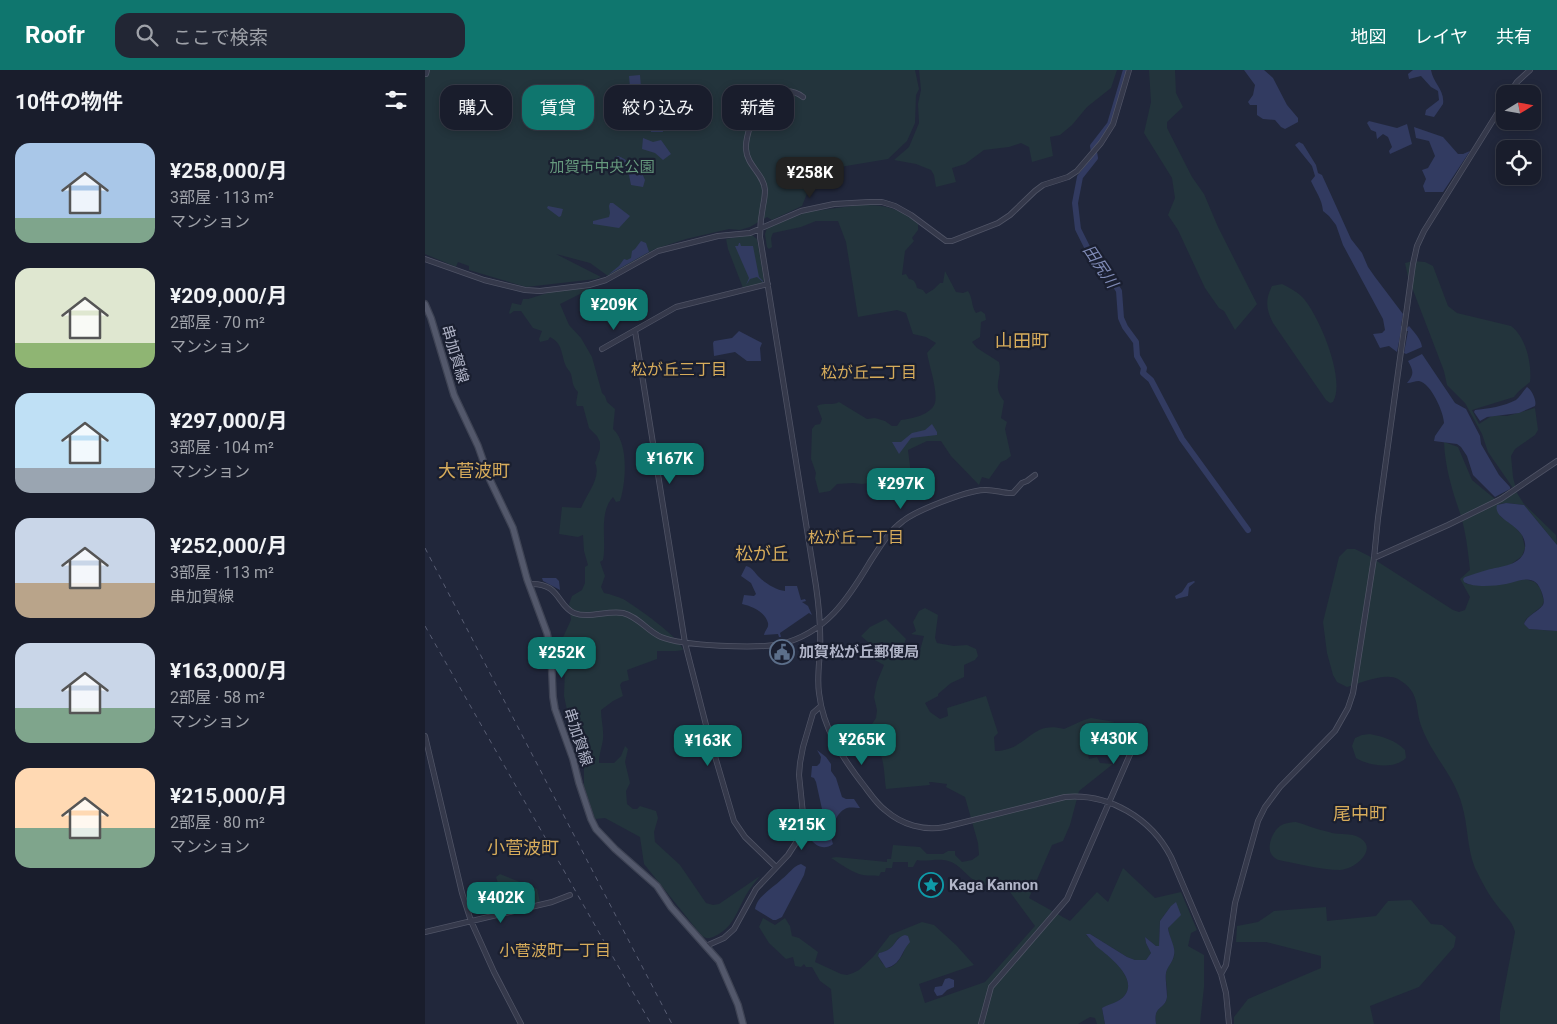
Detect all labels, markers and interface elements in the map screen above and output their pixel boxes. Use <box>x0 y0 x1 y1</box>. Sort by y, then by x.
search box <box>115 13 465 58</box>
text: Roofr <box>25 21 85 49</box>
icon: search <box>133 21 161 49</box>
text: ここで検索 <box>173 26 268 49</box>
text: 地図 <box>1351 26 1387 47</box>
text: レイヤ <box>1415 26 1468 47</box>
text: 共有 <box>1496 26 1532 47</box>
chip: 購入 <box>440 85 512 130</box>
chip: 賃貸 <box>522 85 594 130</box>
chip: 絞り込み <box>604 85 712 130</box>
chip: 新着 <box>722 85 794 130</box>
north arrow <box>1496 85 1541 130</box>
map controls <box>1496 85 1541 185</box>
icon: filters <box>382 86 410 114</box>
text: 10件の物件 <box>15 90 123 114</box>
button: locate <box>1496 140 1541 185</box>
pin: ¥258K <box>775 156 845 199</box>
park label: 加賀市中央公園 <box>549 158 655 176</box>
text: ¥258,000/月 <box>170 159 288 183</box>
icon: home <box>55 163 115 223</box>
text: ¥258K <box>787 163 833 182</box>
text: 3部屋 · 113 m² <box>170 188 274 207</box>
text: マンション <box>170 212 250 231</box>
water label: 田尻川 <box>1079 241 1123 293</box>
text: ¥209,000/月 <box>170 284 288 308</box>
icon: home <box>55 288 115 348</box>
pin: ¥209K <box>579 288 649 331</box>
text: ¥209K <box>591 295 637 314</box>
text: 2部屋 · 70 m² <box>170 313 265 332</box>
street label: 串加賀線 <box>438 323 472 385</box>
district label: 山田町 <box>995 330 1049 351</box>
text: マンション <box>170 337 250 356</box>
district label: 松が丘三丁目 <box>631 360 727 379</box>
district label: 松が丘二丁目 <box>821 363 917 382</box>
text: ¥297,000/月 <box>170 409 288 433</box>
icon: home <box>55 413 115 473</box>
text: 3部屋 · 104 m² <box>170 438 274 457</box>
pin: ¥167K <box>635 442 705 485</box>
text: ¥167K <box>647 449 693 468</box>
district label: 大菅波町 <box>438 460 510 481</box>
text: マンション <box>170 462 250 481</box>
pin: ¥297K <box>866 468 936 510</box>
text: ¥297K <box>878 474 924 493</box>
district label: 松が丘一丁目 <box>808 528 904 547</box>
text: ¥252,000/月 <box>170 534 288 558</box>
icon: home <box>55 538 115 598</box>
district label: 松が丘 <box>735 543 789 564</box>
text: 3部屋 · 113 m² <box>170 563 274 582</box>
text: 串加賀線 <box>170 587 234 606</box>
pin: ¥252K <box>527 636 597 679</box>
public building icon: 加賀松が丘郵便局 <box>769 639 795 665</box>
text: ¥252K <box>539 643 585 662</box>
place label: 加賀松が丘郵便局 <box>799 643 919 661</box>
text: ¥163,000/月 <box>170 659 288 683</box>
icon: home <box>55 663 115 723</box>
text: 2部屋 · 58 m² <box>170 688 265 707</box>
street label: 串加賀線 <box>560 706 596 768</box>
text: マンション <box>170 712 250 731</box>
pin: ¥430K <box>1079 722 1149 765</box>
pin: ¥163K <box>673 724 743 767</box>
pin: ¥265K <box>827 724 897 766</box>
text: ¥430K <box>1091 729 1137 748</box>
text: ¥265K <box>839 730 885 749</box>
text: ¥163K <box>685 731 731 750</box>
text: ¥215,000/月 <box>170 784 288 808</box>
icon: home <box>55 788 115 848</box>
district label: 尾中町 <box>1333 803 1387 824</box>
pin: ¥215K <box>767 808 837 851</box>
text: 2部屋 · 80 m² <box>170 813 265 832</box>
text: ¥215K <box>779 815 825 834</box>
text: マンション <box>170 837 250 856</box>
district label: 小菅波町 <box>487 837 559 858</box>
place icon: Kaga Kannon <box>918 872 944 898</box>
place label: Kaga Kannon <box>949 876 1038 894</box>
pin: ¥402K <box>466 882 536 924</box>
text: ¥402K <box>478 888 524 907</box>
district label: 小菅波町一丁目 <box>499 941 611 960</box>

